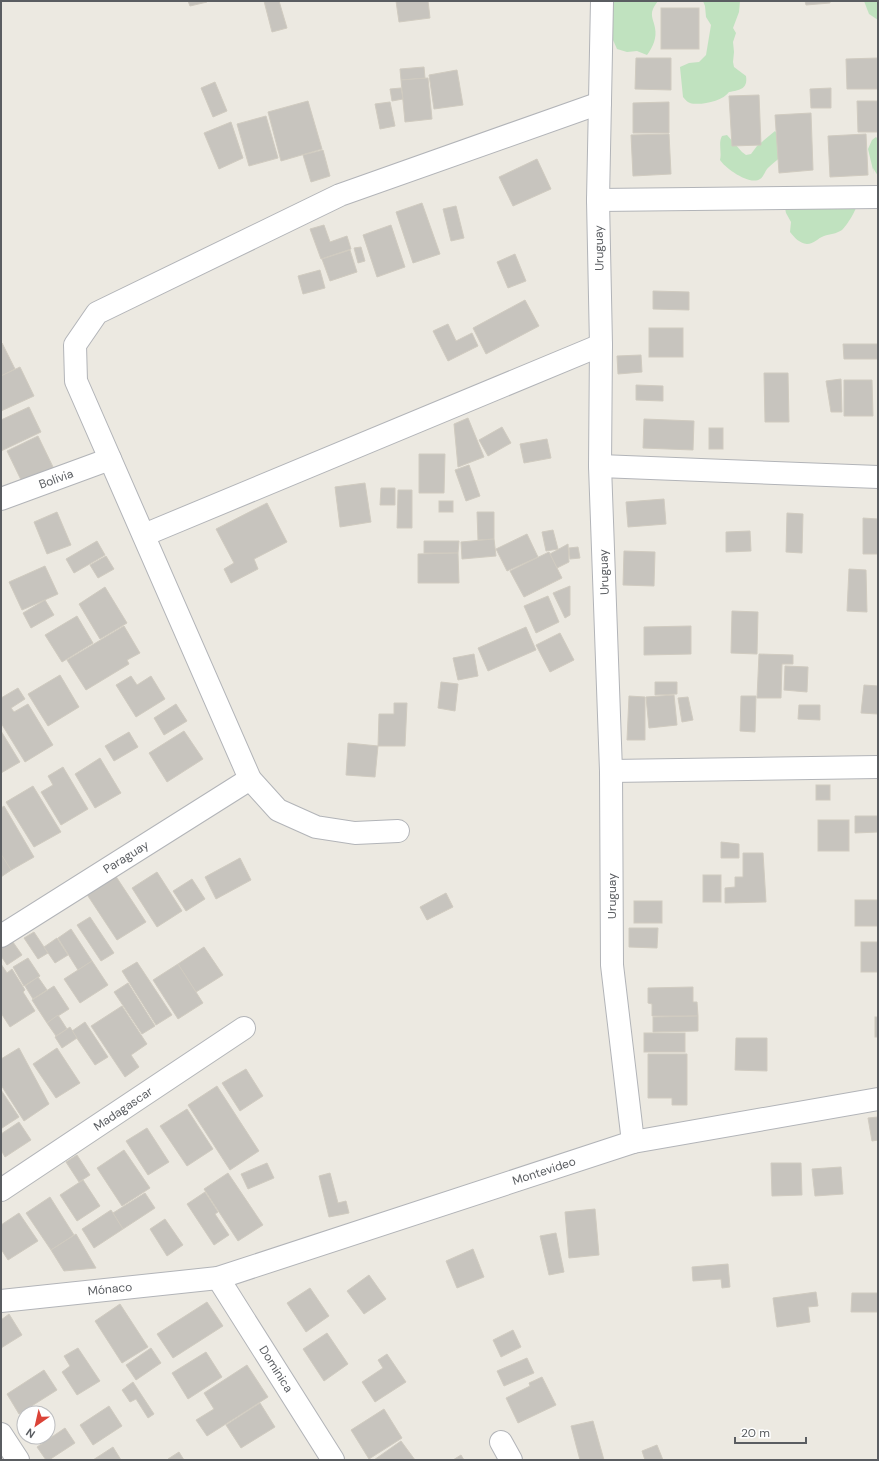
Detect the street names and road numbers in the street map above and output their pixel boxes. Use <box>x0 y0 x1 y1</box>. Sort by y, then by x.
street label: Uruguay <box>591 225 607 271</box>
street label: Bolivia <box>37 465 75 493</box>
street label: Uruguay <box>595 549 613 595</box>
street label: Paraguay <box>100 837 152 877</box>
street label: Uruguay <box>604 873 620 919</box>
street label: Madagascar <box>90 1083 156 1135</box>
street label: Montevideo <box>510 1153 578 1189</box>
street label: Mónaco <box>87 1279 133 1299</box>
street label: Dominica <box>255 1343 297 1395</box>

